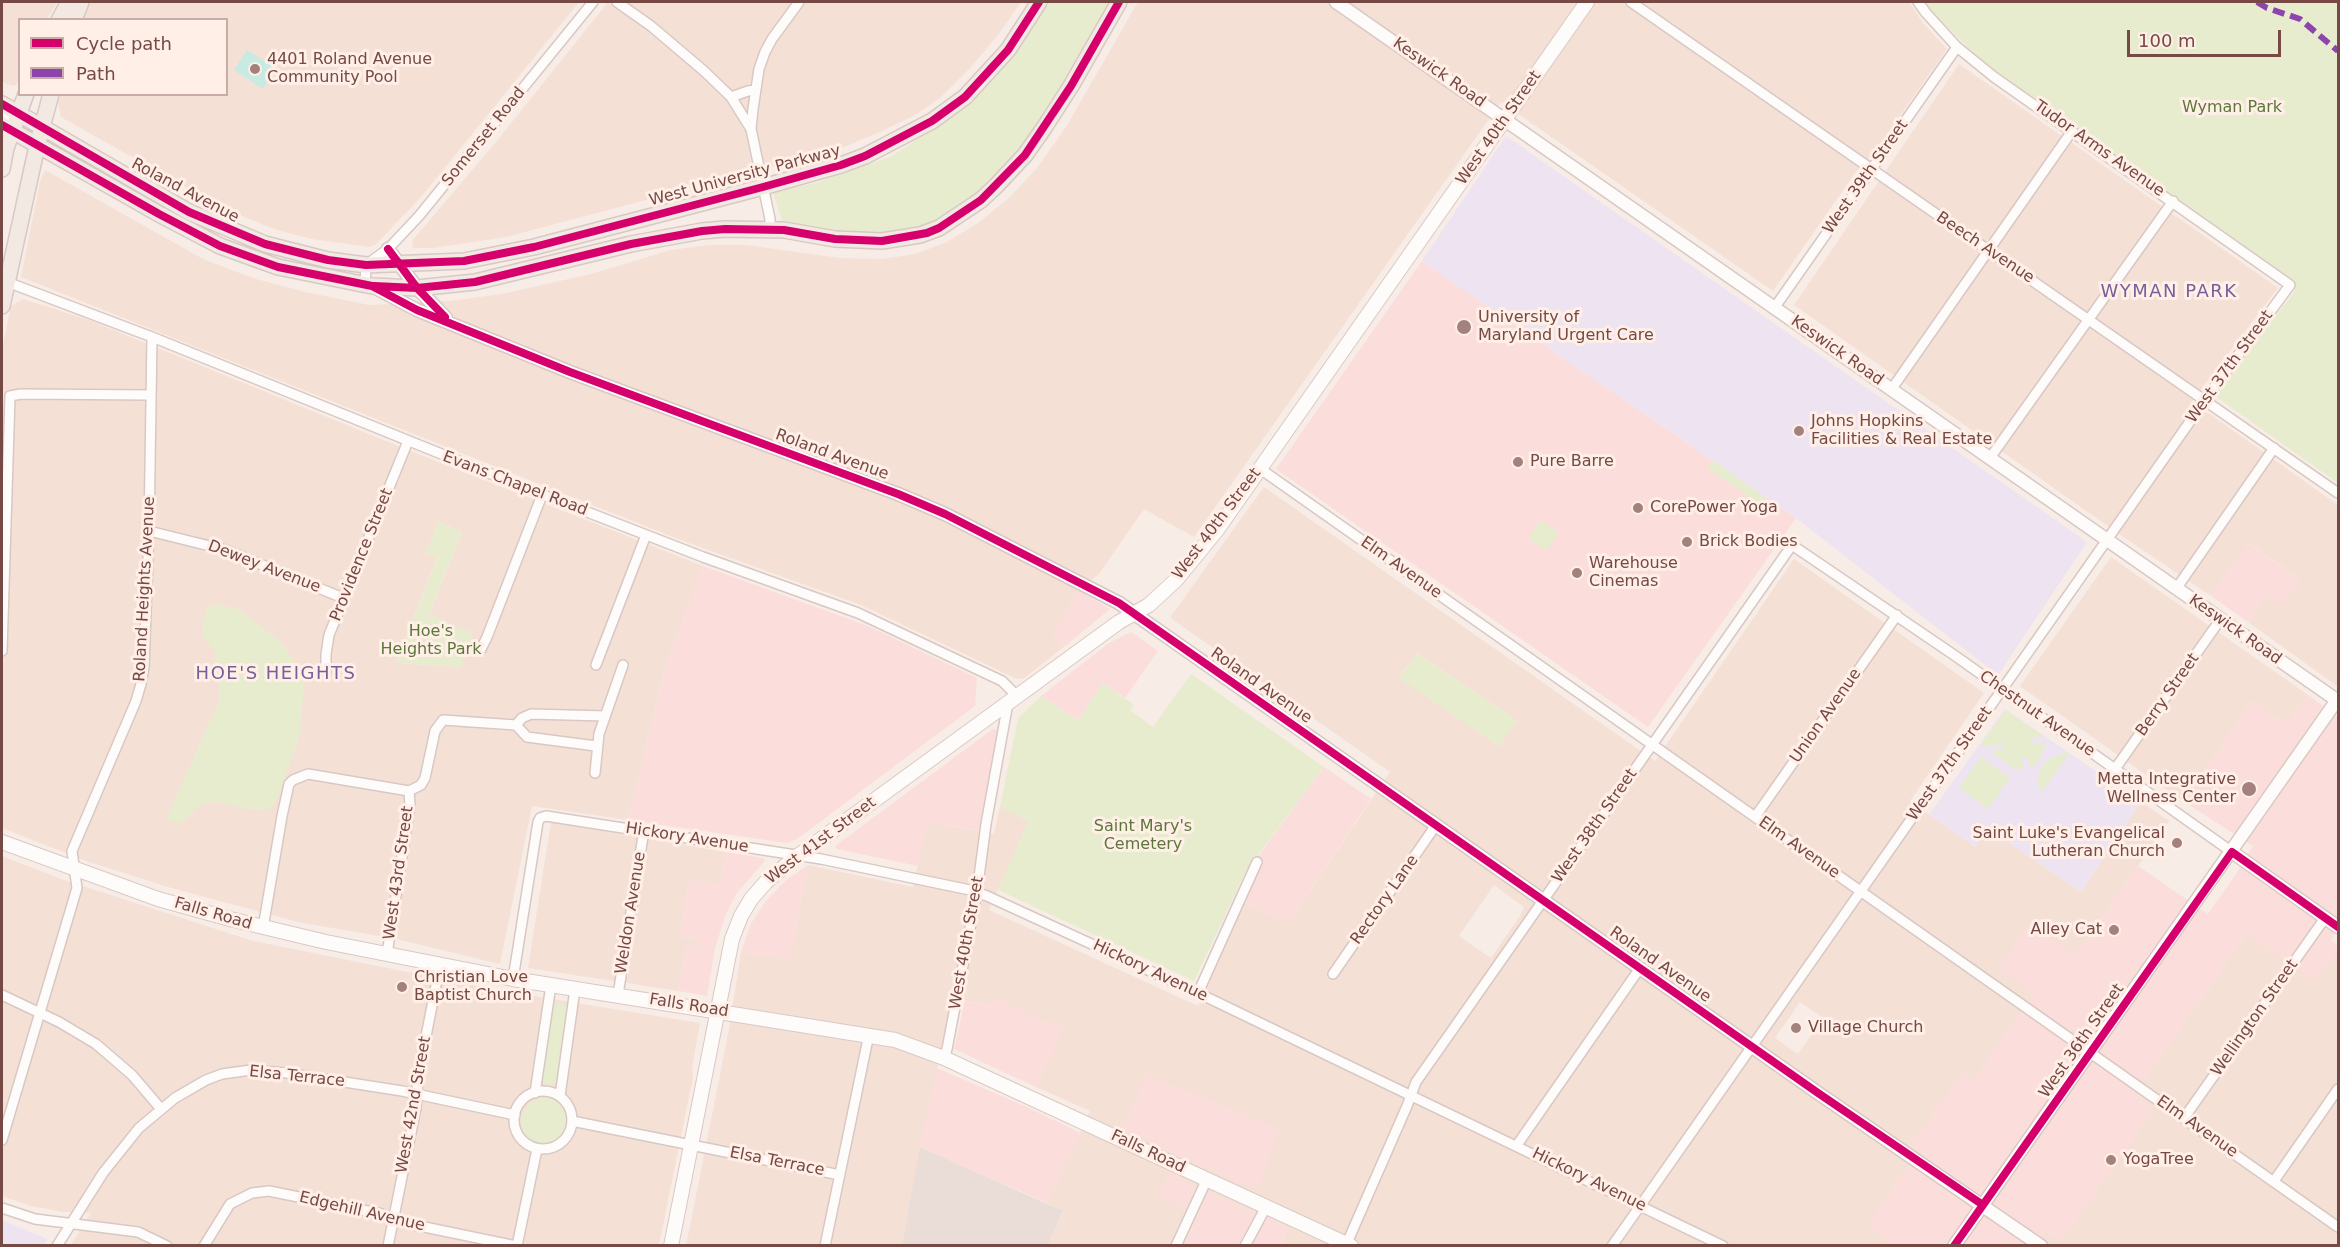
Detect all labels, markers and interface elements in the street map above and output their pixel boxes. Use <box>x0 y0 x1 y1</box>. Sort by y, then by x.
legend <box>18 18 228 96</box>
scale bar <box>2130 18 2284 56</box>
text: 100 m <box>2138 30 2196 51</box>
text: Cycle path <box>76 33 172 54</box>
street label: Keswick Road <box>1389 34 1489 112</box>
place label: 4401 Roland Avenue Community Pool <box>267 50 432 88</box>
marker: 4401 Roland Avenue Community Pool <box>248 62 262 76</box>
text: Path <box>76 63 116 84</box>
street label: West 40th Street <box>1452 67 1546 189</box>
street label: Somerset Road <box>438 84 530 190</box>
street label: Tudor Arms Avenue <box>2030 97 2168 201</box>
park label: Wyman Park <box>2182 98 2282 118</box>
street label: West 39th Street <box>1819 116 1913 238</box>
street label: West University Parkway <box>647 141 843 211</box>
street label: Roland Avenue <box>128 155 242 227</box>
street label: Beech Avenue <box>1932 208 2038 288</box>
district label: WYMAN PARK <box>2100 281 2238 303</box>
street label: West 37th Street <box>2183 307 2277 427</box>
place label: University of Maryland Urgent Care <box>1478 308 1654 346</box>
street label: Keswick Road <box>1787 312 1887 390</box>
marker: University of Maryland Urgent Care <box>1455 318 1473 336</box>
place label: Johns Hopkins Facilities & Real Estate <box>1811 412 1992 450</box>
marker: Johns Hopkins Facilities & Real Estate <box>1792 424 1806 438</box>
street label: Roland Avenue <box>773 426 891 484</box>
street label: Evans Chapel Road <box>440 447 590 521</box>
place label: Pure Barre <box>1530 452 1614 472</box>
marker: Pure Barre <box>1511 455 1525 469</box>
street label: West 40th Street <box>1169 464 1265 584</box>
street label: Providence Street <box>327 486 397 624</box>
street label: Roland Heights Avenue <box>131 496 159 682</box>
place label: CorePower Yoga <box>1650 498 1778 518</box>
marker: CorePower Yoga <box>1631 501 1645 515</box>
place label: Brick Bodies <box>1699 532 1798 552</box>
street label: Elm Avenue <box>1357 533 1445 603</box>
marker: Brick Bodies <box>1680 535 1694 549</box>
street label: Dewey Avenue <box>205 537 323 597</box>
place label: Warehouse Cinemas <box>1589 554 1678 592</box>
marker: Warehouse Cinemas <box>1570 566 1584 580</box>
street label: Keswick Road <box>2185 591 2285 669</box>
park label: Hoe's Heights Park <box>381 622 481 660</box>
street label: Roland Avenue <box>1207 644 1315 728</box>
street label: Berry Street <box>2132 650 2204 740</box>
district label: HOE'S HEIGHTS <box>196 663 356 685</box>
street label: Union Avenue <box>1786 665 1866 767</box>
street label: Chestnut Avenue <box>1975 667 2099 761</box>
street label: West 37th Street <box>1903 703 1997 825</box>
street label: West 38th Street <box>1548 765 1642 887</box>
place label: Metta Integrative Wellness Center <box>2097 770 2236 808</box>
marker: Metta Integrative Wellness Center <box>2240 780 2258 798</box>
street label: West 41st Street <box>762 793 880 889</box>
street label: West 43rd Street <box>380 805 418 941</box>
street label: Elm Avenue <box>1755 813 1843 883</box>
park label: Saint Mary's Cemetery <box>1094 817 1192 855</box>
street label: Hickory Avenue <box>624 819 750 857</box>
place label: Saint Luke's Evangelical Lutheran Church <box>1972 824 2165 862</box>
marker: Saint Luke's Evangelical Lutheran Church <box>2170 836 2184 850</box>
street label: Weldon Avenue <box>612 850 650 976</box>
street label: Rectory Lane <box>1347 852 1423 948</box>
street label: West 40th Street <box>946 875 988 1011</box>
street label: Falls Road <box>172 894 254 934</box>
place label: Alley Cat <box>2031 920 2102 940</box>
street label: Roland Avenue <box>1606 923 1714 1007</box>
marker: Alley Cat <box>2107 923 2121 937</box>
street label: Hickory Avenue <box>1090 936 1210 1006</box>
street label: Wellington Street <box>2207 956 2303 1080</box>
place label: Christian Love Baptist Church <box>414 968 532 1006</box>
marker: Christian Love Baptist Church <box>395 980 409 994</box>
street label: West 36th Street <box>2035 980 2129 1102</box>
street label: Falls Road <box>648 990 730 1022</box>
place label: Village Church <box>1808 1018 1923 1038</box>
marker: Village Church <box>1789 1021 1803 1035</box>
street label: West 42nd Street <box>392 1035 436 1175</box>
street label: Elsa Terrace <box>248 1062 346 1092</box>
street label: Elm Avenue <box>2153 1092 2241 1162</box>
street label: Falls Road <box>1108 1126 1188 1178</box>
street label: Elsa Terrace <box>728 1143 826 1181</box>
street label: Hickory Avenue <box>1529 1144 1649 1216</box>
place label: YogaTree <box>2123 1150 2194 1170</box>
marker: YogaTree <box>2104 1153 2118 1167</box>
street label: Edgehill Avenue <box>297 1188 427 1236</box>

